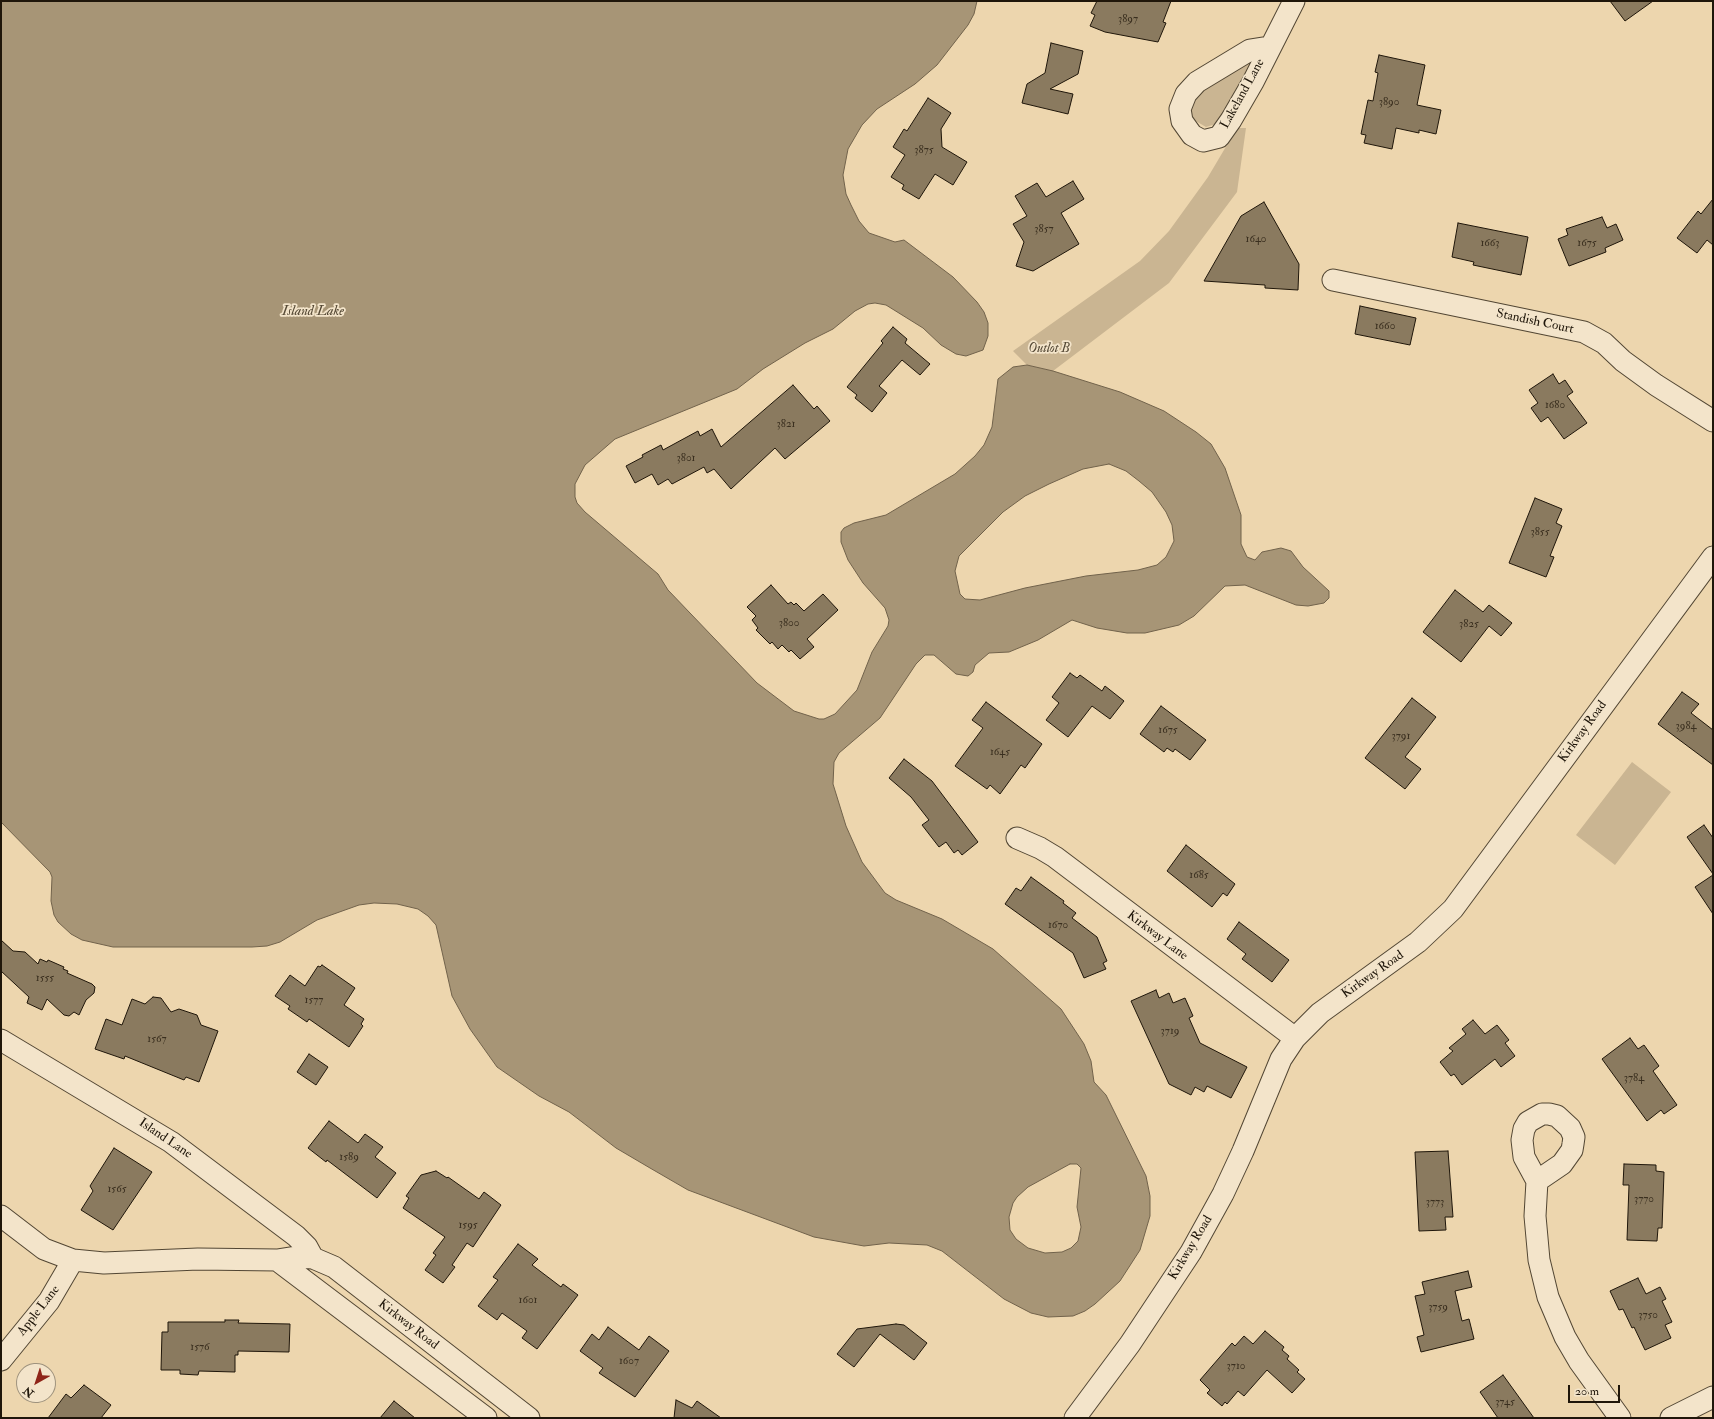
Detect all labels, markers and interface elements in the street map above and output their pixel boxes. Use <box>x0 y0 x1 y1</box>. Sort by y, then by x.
house number: 3897 <box>1118 13 1138 27</box>
street label: Lakeland Lane <box>1217 56 1269 132</box>
house number: 3890 <box>1379 96 1399 110</box>
house number: 3875 <box>914 144 934 158</box>
house number: 3857 <box>1034 223 1054 237</box>
house number: 1640 <box>1246 233 1266 247</box>
house number: 1663 <box>1480 237 1500 251</box>
house number: 1675 <box>1577 237 1597 251</box>
water label: Island Lake <box>282 304 344 320</box>
street label: Standish Court <box>1495 306 1575 338</box>
house number: 1660 <box>1375 320 1395 334</box>
park label: Outlot B <box>1028 341 1070 357</box>
house number: 1680 <box>1545 399 1565 413</box>
house number: 3821 <box>777 418 795 432</box>
house number: 3801 <box>677 452 695 466</box>
house number: 3855 <box>1530 526 1550 540</box>
house number: 3800 <box>779 617 799 631</box>
house number: 3825 <box>1459 618 1479 632</box>
street label: Kirkway Road <box>1555 698 1611 766</box>
house number: 3984 <box>1676 720 1696 734</box>
house number: 1675 <box>1158 724 1178 738</box>
house number: 3791 <box>1392 730 1410 744</box>
house number: 1645 <box>990 746 1010 760</box>
house number: 1685 <box>1189 869 1209 883</box>
street label: Kirkway Lane <box>1124 908 1190 964</box>
house number: 1670 <box>1048 919 1068 933</box>
street label: Kirkway Road <box>1339 948 1407 1002</box>
house number: 1555 <box>36 972 54 986</box>
house number: 1577 <box>305 994 323 1008</box>
house number: 3719 <box>1161 1025 1179 1039</box>
house number: 1567 <box>147 1033 167 1047</box>
house number: 3784 <box>1624 1072 1644 1086</box>
street label: Island Lane <box>135 1115 195 1163</box>
house number: 1589 <box>339 1151 359 1165</box>
house number: 1565 <box>107 1183 127 1197</box>
house number: 3770 <box>1634 1193 1654 1207</box>
house number: 3773 <box>1426 1196 1444 1210</box>
street label: Kirkway Road <box>1166 1213 1216 1283</box>
house number: 1595 <box>458 1219 478 1233</box>
street label: Apple Lane <box>14 1283 64 1339</box>
house number: 1601 <box>519 1294 537 1308</box>
street label: Kirkway Road <box>375 1297 441 1353</box>
house number: 3759 <box>1428 1301 1448 1315</box>
house number: 3750 <box>1638 1309 1658 1323</box>
house number: 1576 <box>190 1341 210 1355</box>
house number: 1607 <box>619 1355 639 1369</box>
house number: 3710 <box>1227 1360 1245 1374</box>
north arrow <box>16 1363 56 1403</box>
scale bar <box>1570 1377 1622 1403</box>
text: N <box>21 1384 37 1400</box>
text: 20 m <box>1575 1384 1599 1399</box>
house number: 3745 <box>1495 1396 1515 1410</box>

